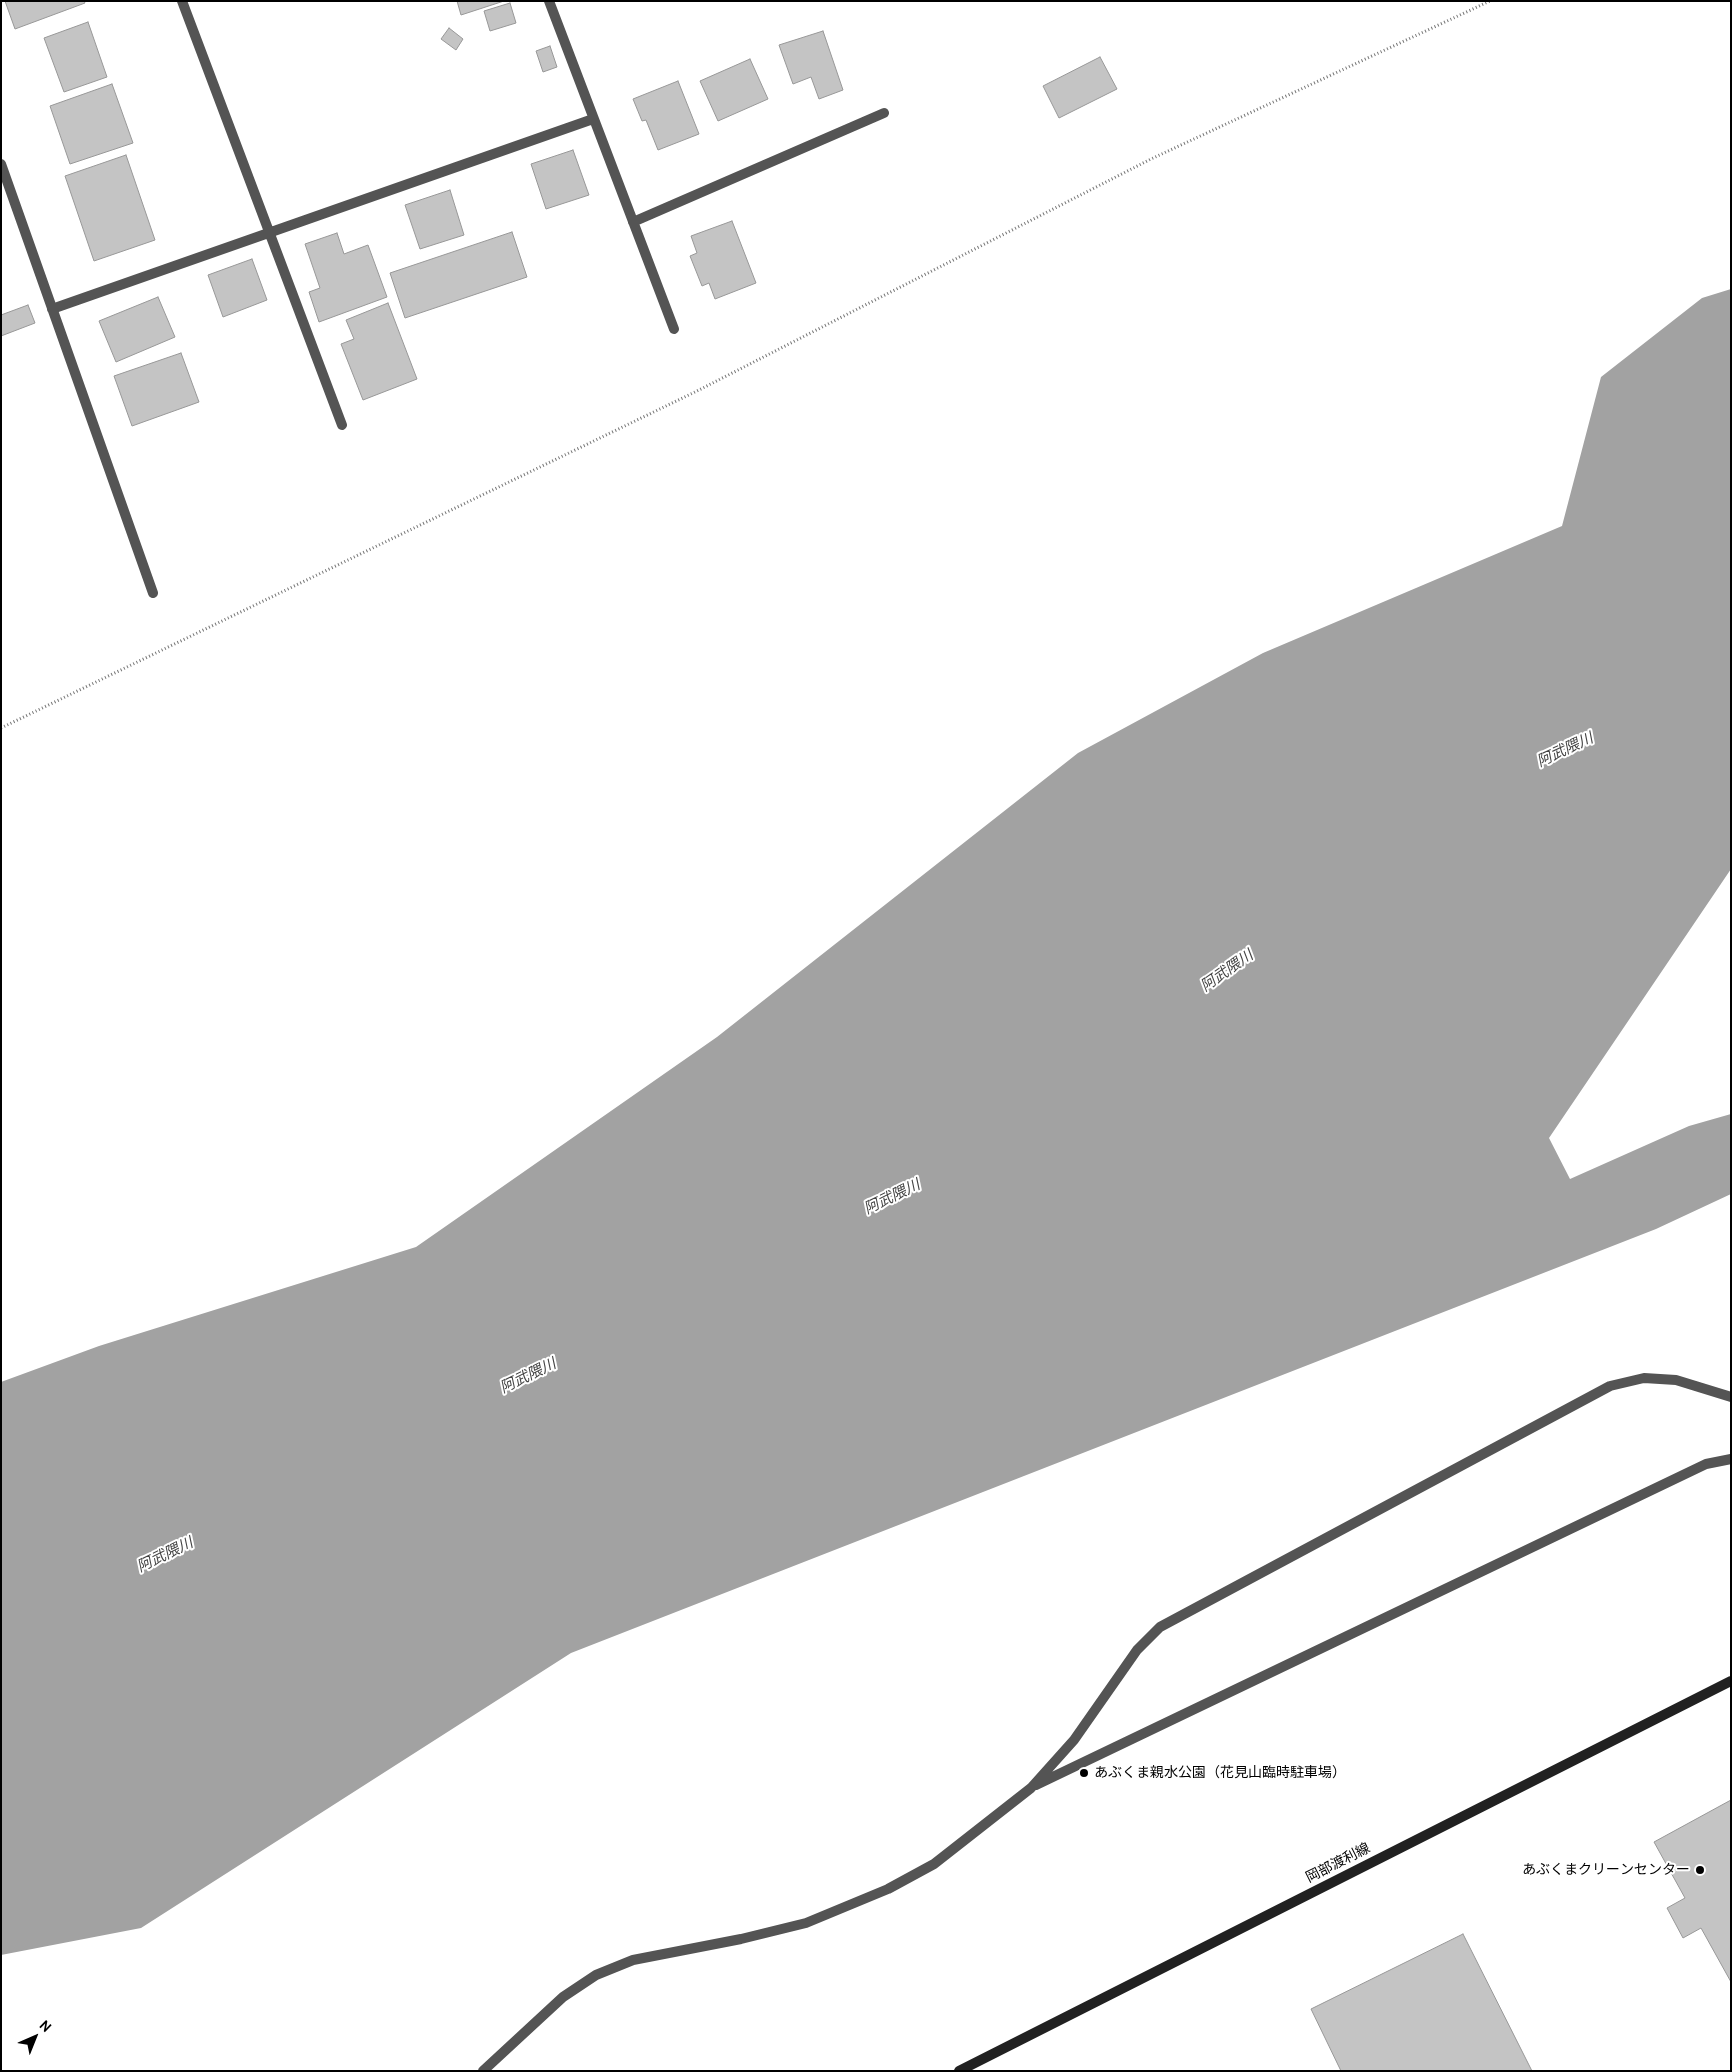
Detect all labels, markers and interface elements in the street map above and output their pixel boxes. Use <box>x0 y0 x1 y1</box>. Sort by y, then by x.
water label: 阿武隈川 <box>1534 729 1596 771</box>
water label: 阿武隈川 <box>1197 946 1257 996</box>
water label: 阿武隈川 <box>861 1176 923 1218</box>
water label: 阿武隈川 <box>497 1355 559 1397</box>
water label: 阿武隈川 <box>134 1534 196 1576</box>
place label: あぶくま親水公園（花見山臨時駐車場） <box>1094 1765 1346 1781</box>
marker: あぶくま親水公園（花見山臨時駐車場） <box>1078 1767 1090 1779</box>
street label: 岡部渡利線 <box>1303 1840 1373 1886</box>
place label: あぶくまクリーンセンター <box>1522 1862 1690 1878</box>
marker: あぶくまクリーンセンター <box>1694 1864 1706 1876</box>
north arrow <box>10 2012 60 2062</box>
text: N <box>36 2016 55 2036</box>

